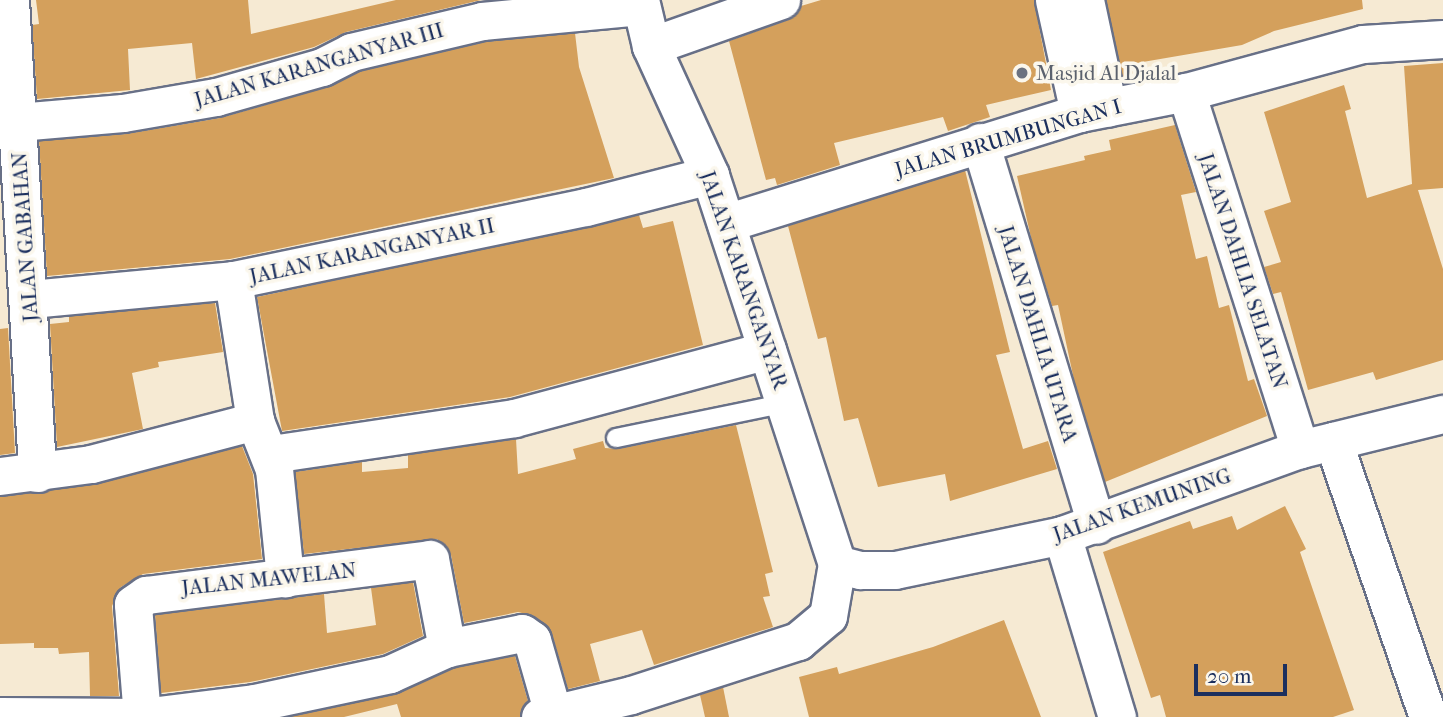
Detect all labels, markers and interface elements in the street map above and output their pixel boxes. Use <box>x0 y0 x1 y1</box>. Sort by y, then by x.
street label: JALAN KARANGANYAR III <box>191 17 447 113</box>
place label: Masjid Al Djalal <box>1036 60 1176 86</box>
marker: Masjid Al Djalal <box>1014 65 1030 81</box>
street label: JALAN BRUMBUNGAN I <box>892 94 1124 182</box>
street label: JALAN DAHLIA SELATAN <box>1193 150 1293 392</box>
street label: JALAN GABAHAN <box>6 151 44 323</box>
street label: JALAN KARANGANYAR <box>695 168 793 392</box>
street label: JALAN KARANGANYAR II <box>247 213 497 289</box>
street label: JALAN DAHLIA UTARA <box>993 223 1083 445</box>
street label: JALAN KEMUNING <box>1050 463 1234 547</box>
street label: JALAN MAWELAN <box>180 557 358 601</box>
scale bar <box>1198 650 1291 694</box>
text: 20 m <box>1207 664 1251 688</box>

